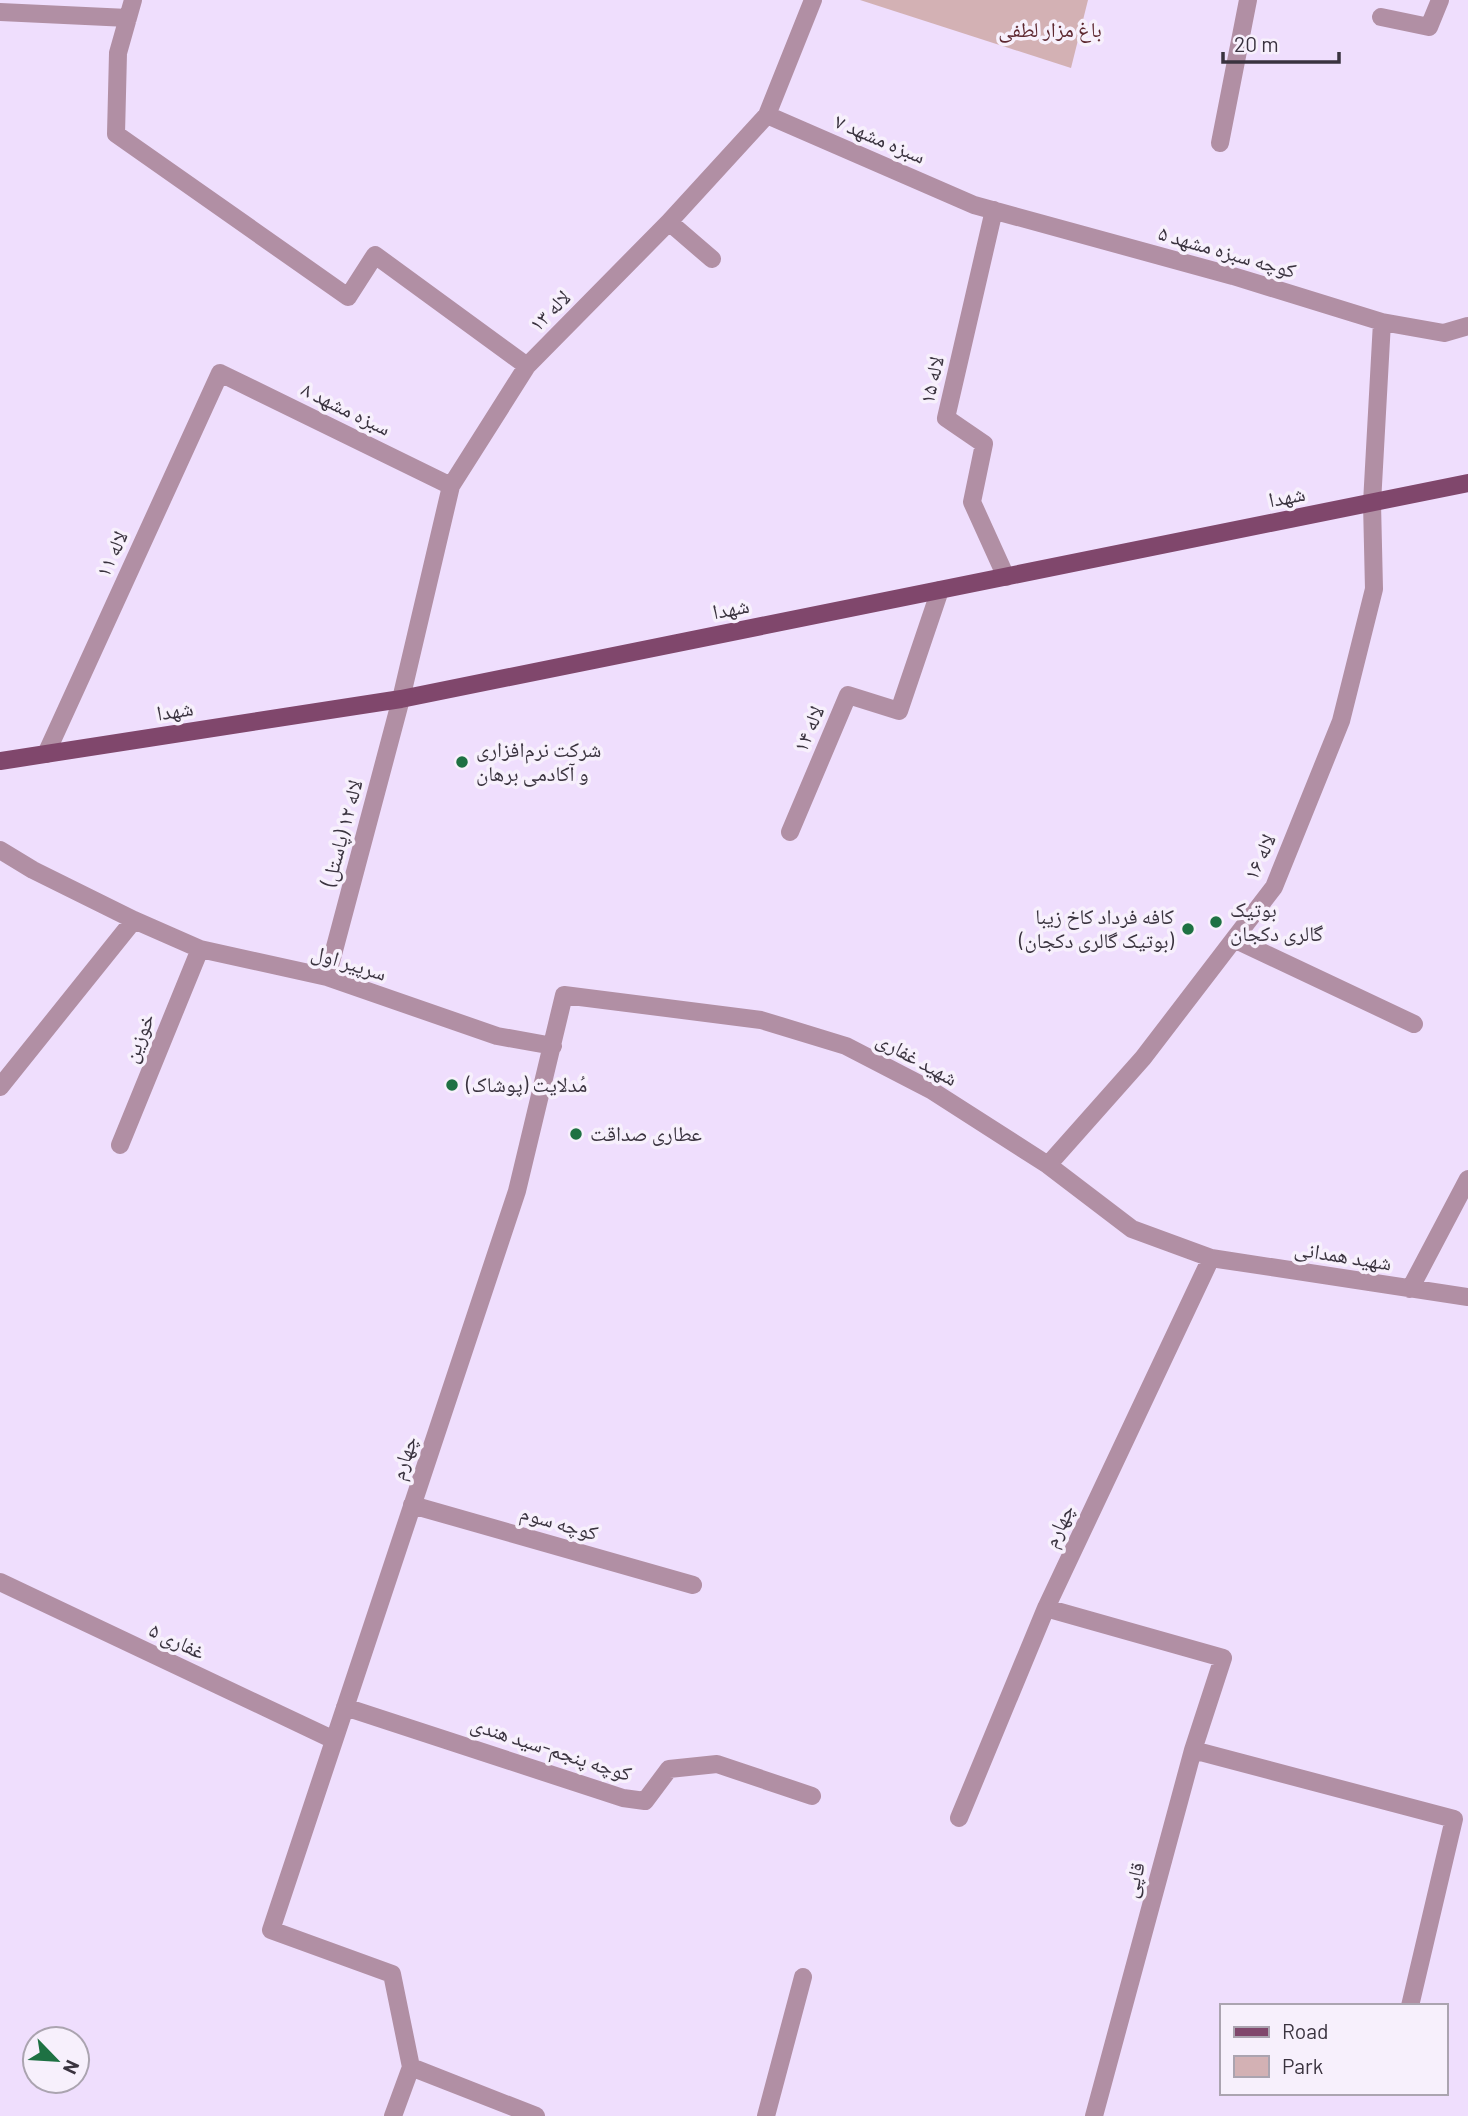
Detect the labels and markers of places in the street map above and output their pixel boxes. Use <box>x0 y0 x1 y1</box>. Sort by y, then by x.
place label: شرکت نرم‌افزاری و آکادمی برهان <box>476 736 601 787</box>
marker: شرکت نرم‌افزاری و آکادمی برهان <box>454 754 470 770</box>
place label: بوتیک گالری دکجان <box>1230 896 1323 946</box>
place label: کافه فرداد کاخ زیبا (بوتیک گالری دکجان) <box>1018 903 1175 953</box>
marker: بوتیک گالری دکجان <box>1208 914 1224 930</box>
marker: کافه فرداد کاخ زیبا (بوتیک گالری دکجان) <box>1180 921 1196 937</box>
place label: مُدلایت (پوشاک) <box>465 1071 587 1097</box>
marker: مُدلایت (پوشاک) <box>444 1077 460 1093</box>
place label: عطاری صداقت <box>590 1120 702 1146</box>
marker: عطاری صداقت <box>568 1126 584 1142</box>

